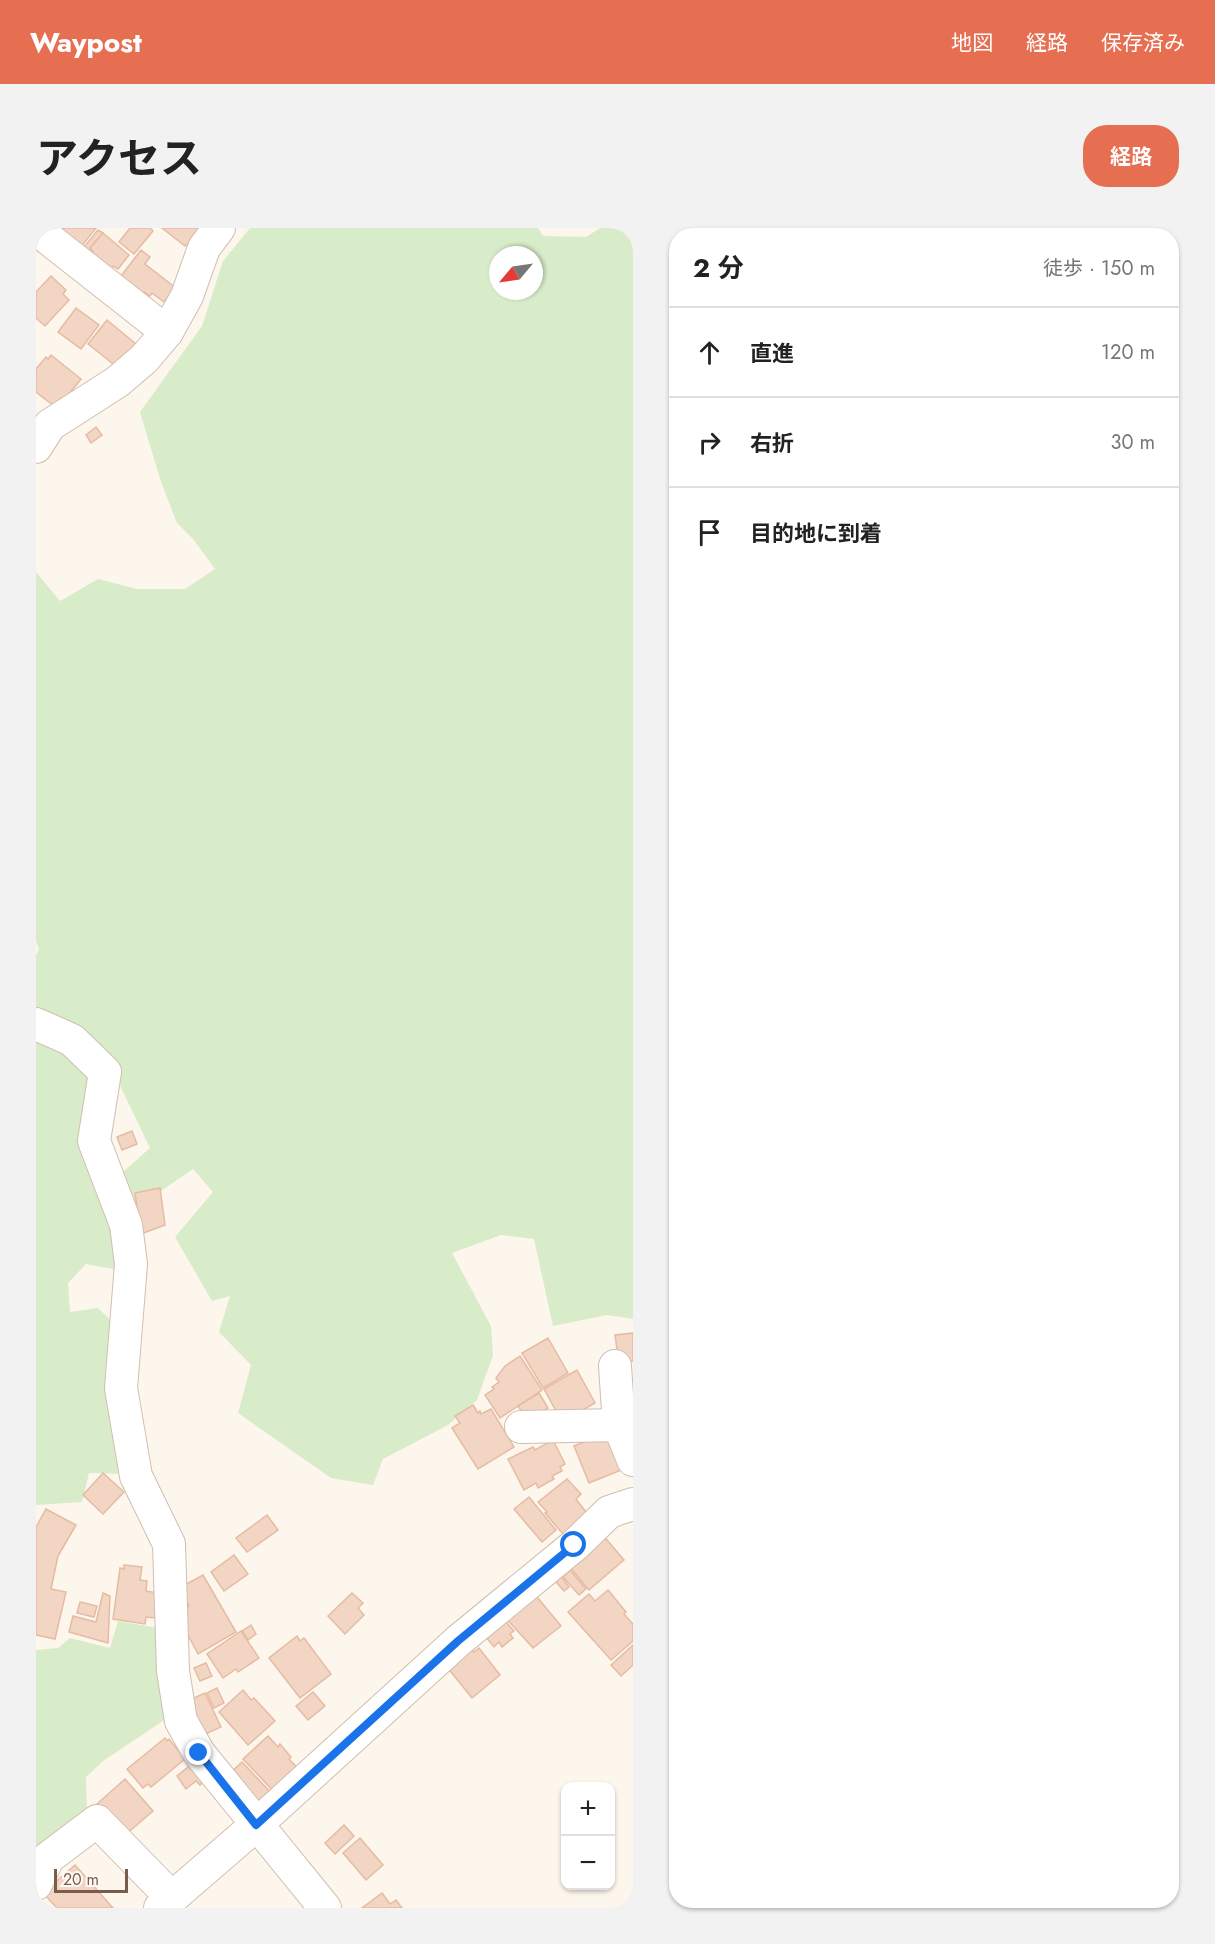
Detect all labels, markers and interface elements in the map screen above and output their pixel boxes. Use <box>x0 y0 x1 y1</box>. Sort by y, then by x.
text: Waypost <box>30 22 142 63</box>
text: 地図 <box>951 28 993 58</box>
text: 経路 <box>1026 28 1068 58</box>
text: 保存済み <box>1101 28 1185 58</box>
button: 経路 <box>1083 125 1179 187</box>
text: アクセス <box>36 128 202 189</box>
north arrow <box>489 246 543 300</box>
text: 2 分 <box>693 249 744 287</box>
text: 徒歩 · 150 m <box>1043 254 1155 283</box>
icon: ahead <box>693 336 726 369</box>
text: 直進 <box>750 337 794 369</box>
text: 120 m <box>1101 338 1155 367</box>
icon: right <box>693 426 726 459</box>
text: 右折 <box>750 427 794 459</box>
text: 30 m <box>1110 428 1155 457</box>
icon: arrive <box>693 516 726 549</box>
text: 目的地に到着 <box>750 517 882 549</box>
route start <box>560 1531 586 1557</box>
route end <box>185 1739 211 1765</box>
map controls <box>561 1782 615 1890</box>
button: + <box>561 1782 615 1836</box>
button: − <box>561 1836 615 1890</box>
scale bar <box>54 1866 128 1894</box>
text: 20 m <box>63 1868 99 1891</box>

